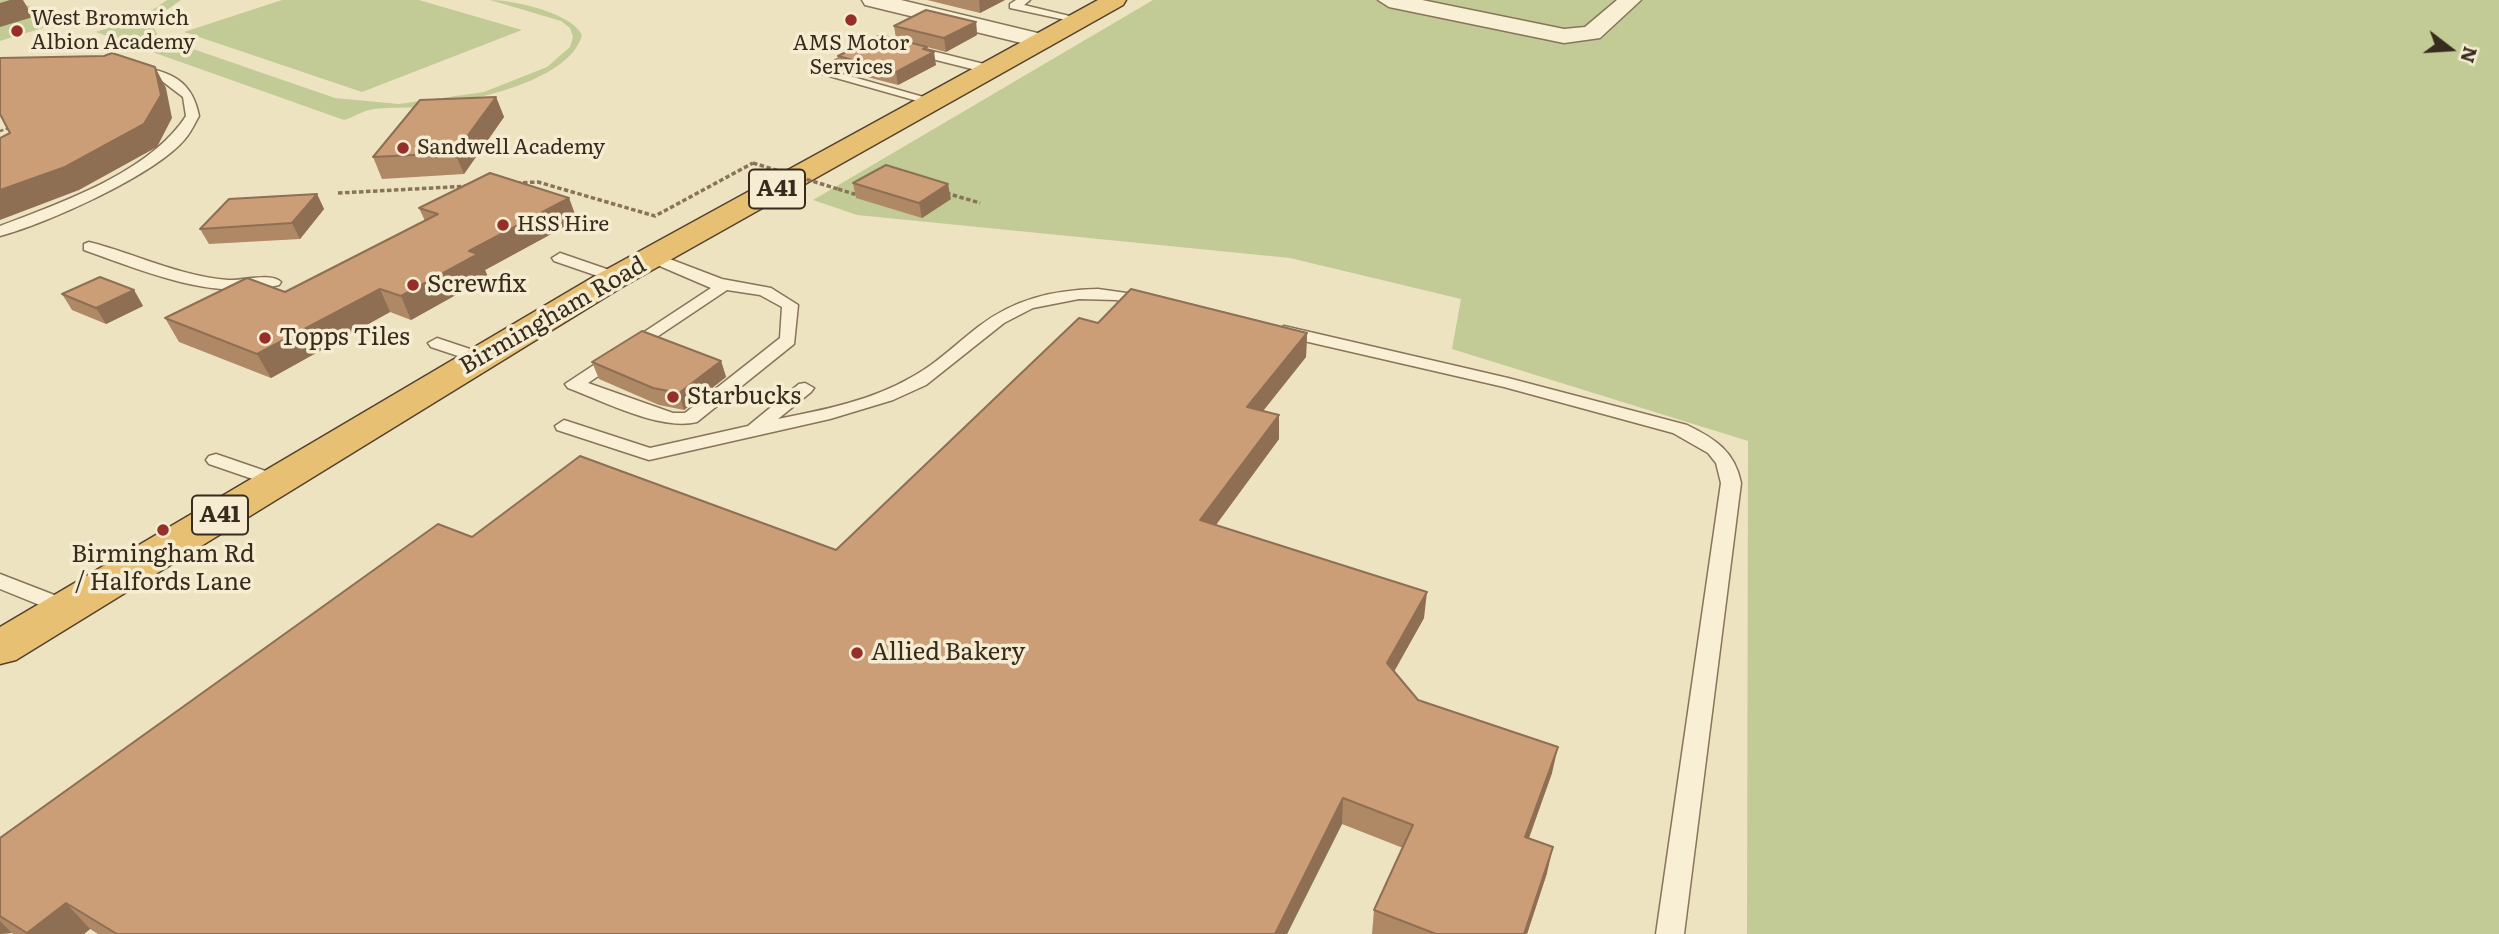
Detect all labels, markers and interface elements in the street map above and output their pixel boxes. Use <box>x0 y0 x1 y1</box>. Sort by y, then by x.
place label: West Bromwich Albion Academy <box>31 6 195 56</box>
marker: AMS Motor Services <box>843 12 859 28</box>
north arrow <box>2415 14 2485 84</box>
marker: West Bromwich Albion Academy <box>9 23 25 39</box>
place label: AMS Motor Services <box>793 31 909 81</box>
text: N <box>2454 43 2486 67</box>
place label: Sandwell Academy <box>417 135 605 161</box>
marker: Sandwell Academy <box>395 140 411 156</box>
road number: A41 <box>749 170 805 208</box>
place label: HSS Hire <box>517 212 609 238</box>
marker: HSS Hire <box>495 217 511 233</box>
street label: Birmingham Road <box>455 251 651 381</box>
place label: Screwfix <box>427 271 526 299</box>
marker: Screwfix <box>405 277 421 293</box>
place label: Topps Tiles <box>279 324 410 352</box>
marker: Topps Tiles <box>257 330 273 346</box>
place label: Starbucks <box>687 383 801 411</box>
marker: Starbucks <box>665 389 681 405</box>
road number: A41 <box>192 495 248 534</box>
marker: Birmingham Rd / Halfords Lane <box>155 522 171 538</box>
place label: Birmingham Rd / Halfords Lane <box>71 541 255 597</box>
place label: Allied Bakery <box>871 639 1025 667</box>
marker: Allied Bakery <box>849 645 865 661</box>

